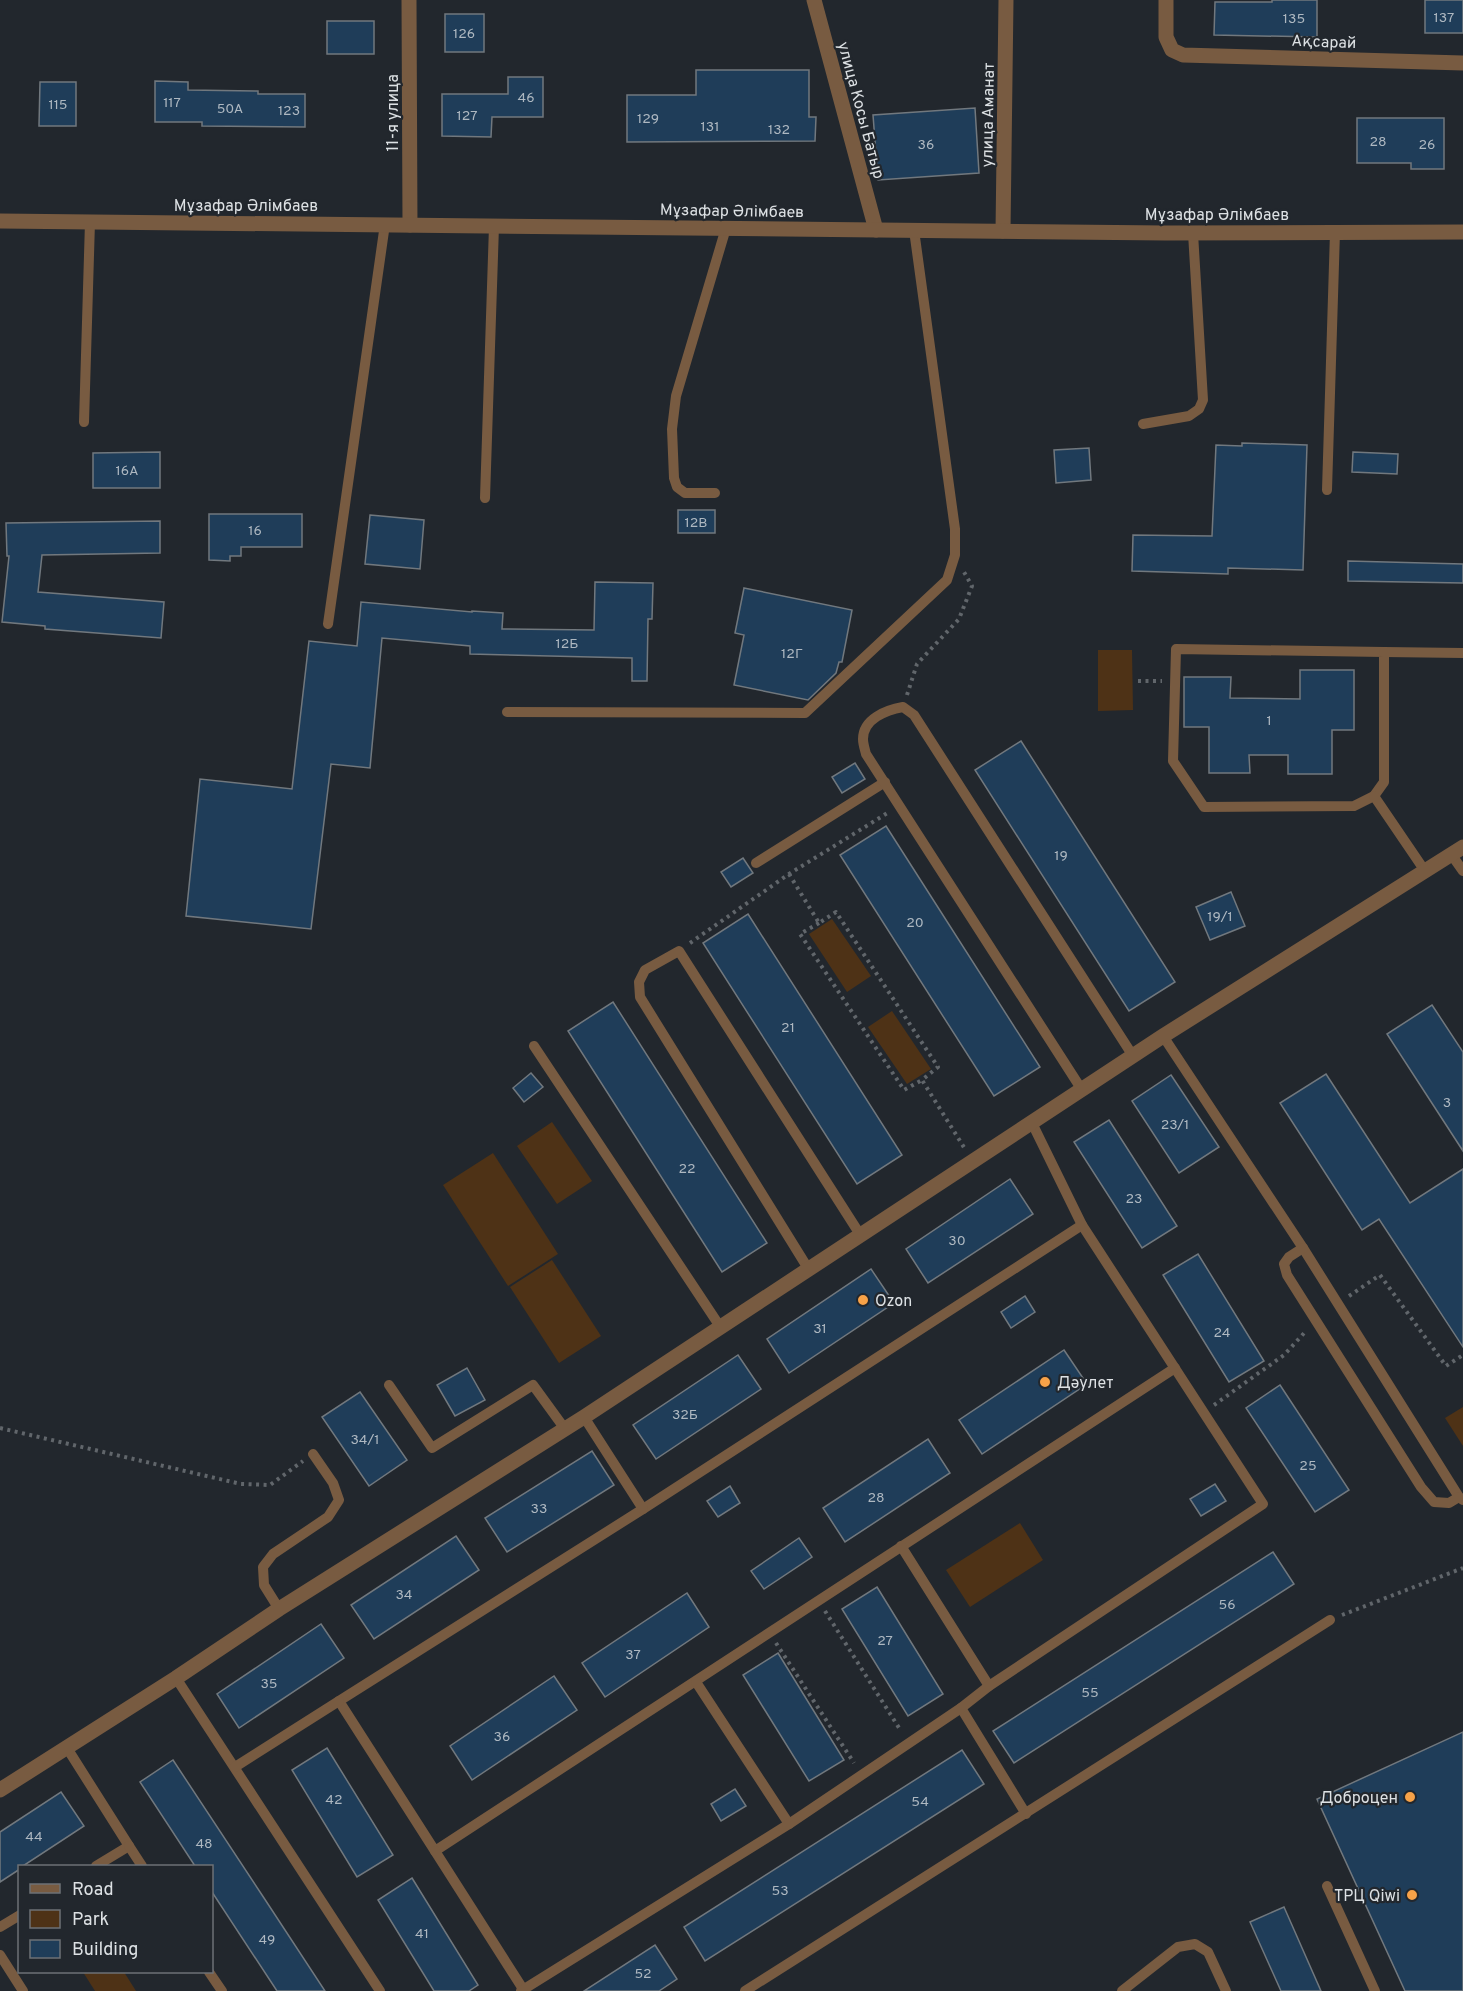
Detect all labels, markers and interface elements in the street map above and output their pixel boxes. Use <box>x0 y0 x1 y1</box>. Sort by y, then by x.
house number: 137 <box>1434 10 1454 27</box>
house number: 135 <box>1283 11 1305 28</box>
house number: 126 <box>453 26 475 43</box>
street label: Ақсарай <box>1291 32 1357 54</box>
street label: улица Косы Батыр <box>832 40 888 181</box>
street label: улица Аманат <box>978 62 1000 168</box>
street label: 11-я улица <box>384 74 404 152</box>
house number: 46 <box>517 90 535 107</box>
house number: 117 <box>163 95 181 112</box>
house number: 115 <box>48 97 68 114</box>
house number: 50А <box>217 101 243 118</box>
house number: 123 <box>278 103 300 120</box>
house number: 127 <box>457 108 477 125</box>
house number: 129 <box>637 111 659 128</box>
house number: 131 <box>701 119 719 136</box>
house number: 132 <box>768 122 790 139</box>
house number: 28 <box>1369 134 1387 151</box>
house number: 36 <box>918 137 934 154</box>
house number: 26 <box>1419 137 1435 154</box>
street label: Мұзафар Әлімбаев <box>174 197 318 217</box>
street label: Мұзафар Әлімбаев <box>660 201 804 223</box>
street label: Мұзафар Әлімбаев <box>1145 206 1289 226</box>
house number: 16А <box>116 463 138 480</box>
house number: 12В <box>685 515 707 532</box>
house number: 16 <box>248 523 262 540</box>
house number: 12Б <box>556 636 578 653</box>
house number: 12Г <box>781 646 803 663</box>
house number: 1 <box>1266 713 1272 730</box>
house number: 19 <box>1054 848 1068 865</box>
house number: 19/1 <box>1207 909 1233 926</box>
house number: 20 <box>906 915 924 932</box>
house number: 21 <box>781 1020 795 1037</box>
house number: 3 <box>1443 1095 1451 1112</box>
house number: 23/1 <box>1161 1117 1189 1134</box>
house number: 22 <box>678 1161 696 1178</box>
house number: 23 <box>1126 1191 1143 1208</box>
house number: 30 <box>948 1233 966 1250</box>
place label: Ozon <box>875 1292 912 1312</box>
marker: Ozon <box>856 1293 870 1307</box>
house number: 31 <box>813 1321 827 1338</box>
house number: 24 <box>1213 1325 1231 1342</box>
place label: Дәулет <box>1057 1374 1113 1394</box>
marker: Дәулет <box>1038 1375 1052 1389</box>
house number: 32Б <box>672 1407 698 1424</box>
house number: 34/1 <box>350 1432 380 1449</box>
house number: 25 <box>1299 1458 1317 1475</box>
house number: 28 <box>867 1490 885 1507</box>
house number: 33 <box>531 1501 547 1518</box>
house number: 34 <box>395 1587 413 1604</box>
house number: 56 <box>1218 1597 1236 1614</box>
house number: 27 <box>877 1633 893 1650</box>
house number: 37 <box>625 1647 641 1664</box>
house number: 35 <box>260 1676 278 1693</box>
house number: 55 <box>1081 1685 1099 1702</box>
house number: 36 <box>494 1729 510 1746</box>
place label: Доброцен <box>1320 1789 1398 1809</box>
marker: Доброцен <box>1403 1790 1417 1804</box>
house number: 42 <box>325 1792 343 1809</box>
house number: 54 <box>911 1794 929 1811</box>
house number: 44 <box>25 1829 43 1846</box>
house number: 48 <box>195 1836 213 1853</box>
legend <box>18 1865 213 1973</box>
text: Road <box>72 1879 114 1902</box>
house number: 53 <box>771 1883 789 1900</box>
place label: ТРЦ Qiwi <box>1334 1887 1400 1907</box>
marker: ТРЦ Qiwi <box>1405 1888 1419 1902</box>
text: Park <box>72 1909 109 1932</box>
house number: 41 <box>415 1926 429 1943</box>
house number: 49 <box>259 1932 275 1949</box>
text: Building <box>72 1939 138 1962</box>
house number: 52 <box>634 1966 652 1983</box>

